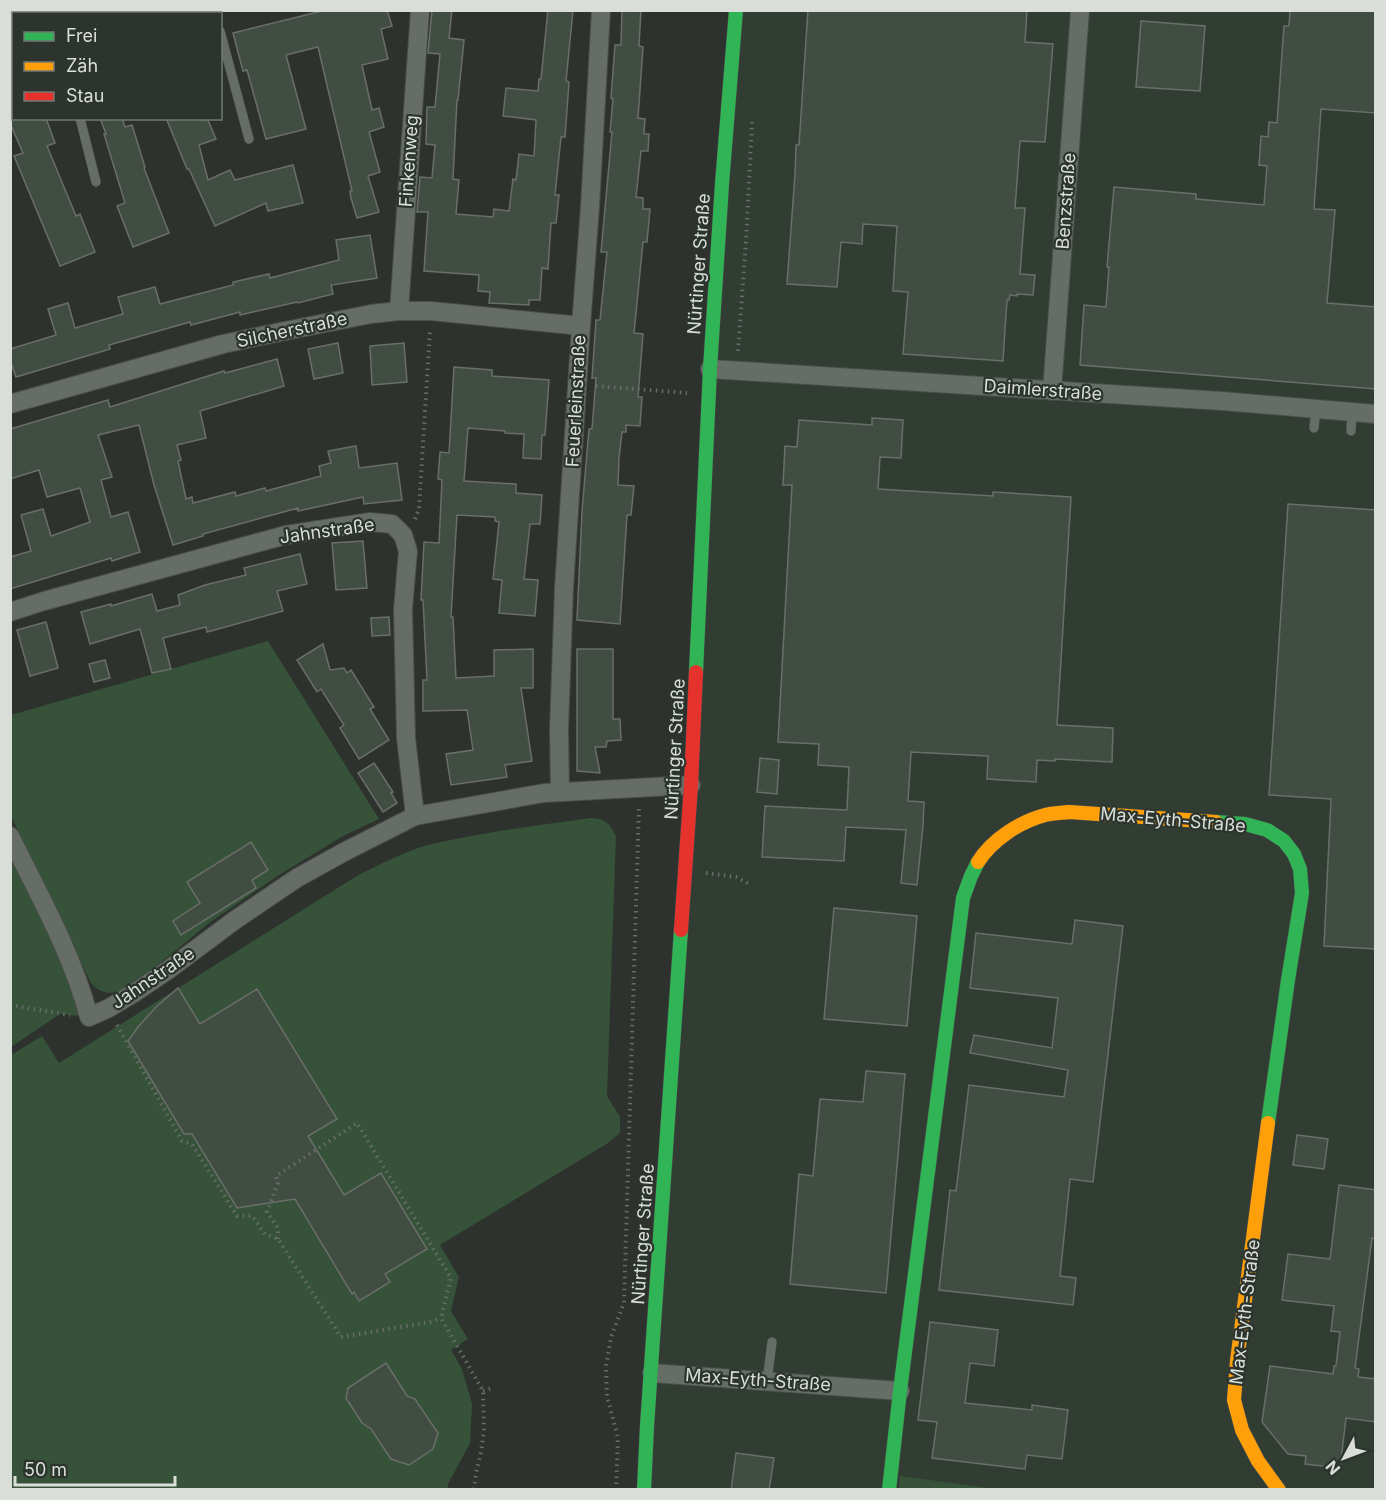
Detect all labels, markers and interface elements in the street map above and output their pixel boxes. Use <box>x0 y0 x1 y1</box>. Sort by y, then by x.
legend <box>12 12 222 120</box>
text: Frei <box>66 25 97 46</box>
text: Zäh <box>66 55 98 76</box>
text: Stau <box>66 85 104 106</box>
street label: Finkenweg <box>395 114 422 208</box>
street label: Benzstraße <box>1052 152 1079 250</box>
street label: Nürtinger Straße <box>683 193 714 335</box>
street label: Silcherstraße <box>235 308 349 351</box>
street label: Feuerleinstraße <box>562 334 589 468</box>
street label: Daimlerstraße <box>983 375 1103 404</box>
street label: Jahnstraße <box>278 513 376 548</box>
street label: Nürtinger Straße <box>660 678 689 820</box>
street label: Max-Eyth-Straße <box>1099 803 1247 836</box>
street label: Jahnstraße <box>107 942 198 1013</box>
street label: Nürtinger Straße <box>627 1163 658 1305</box>
street label: Max-Eyth-Straße <box>1225 1238 1264 1386</box>
street label: Max-Eyth-Straße <box>684 1364 832 1395</box>
north arrow <box>1314 1428 1374 1488</box>
scale bar <box>15 1449 176 1487</box>
text: N <box>1321 1457 1344 1479</box>
text: 50 m <box>24 1459 67 1480</box>

